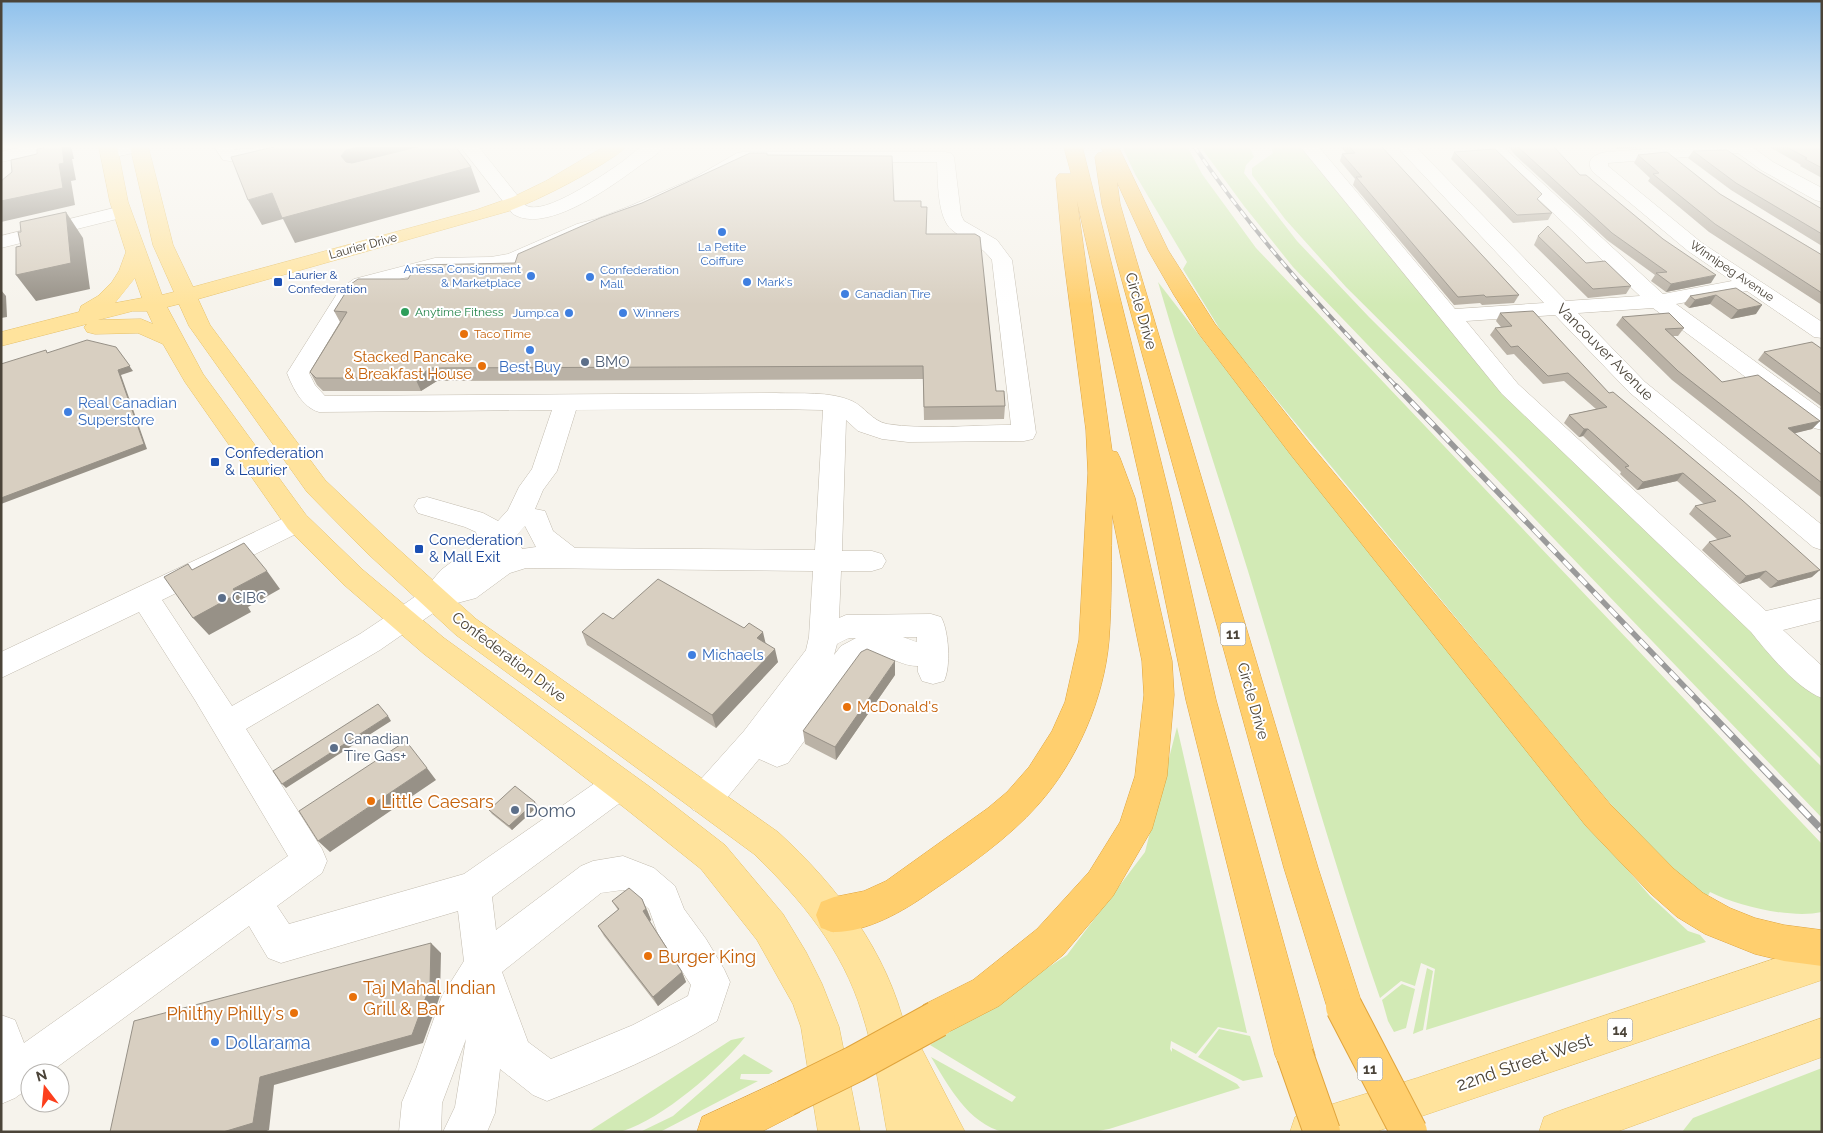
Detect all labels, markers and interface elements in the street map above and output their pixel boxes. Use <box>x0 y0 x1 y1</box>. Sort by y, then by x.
marker: La Petite Coiffure <box>716 226 728 238</box>
street label: Laurier Drive <box>327 230 399 262</box>
street label: Winnipeg Avenue <box>1687 238 1777 304</box>
place label: La Petite Coiffure <box>698 240 746 268</box>
place label: Anessa Consignment & Marketplace <box>403 262 521 290</box>
place label: Confederation Mall <box>600 263 679 291</box>
place label: Laurier & Confederation <box>288 268 367 296</box>
marker: Anessa Consignment & Marketplace <box>525 270 537 282</box>
street label: Circle Drive <box>1121 270 1161 352</box>
marker: Confederation Mall <box>584 271 596 283</box>
place label: Mark's <box>757 275 793 289</box>
marker: Laurier & Confederation <box>272 276 284 288</box>
marker: Mark's <box>741 276 753 288</box>
place label: Canadian Tire <box>855 287 931 301</box>
marker: Canadian Tire <box>839 288 851 300</box>
street label: Vancouver Avenue <box>1553 300 1657 404</box>
place label: Anytime Fitness <box>415 305 504 319</box>
marker: Anytime Fitness <box>399 306 411 318</box>
place label: Jump.ca <box>513 306 559 320</box>
place label: Winners <box>633 306 679 320</box>
marker: Jump.ca <box>563 307 575 319</box>
marker: Winners <box>617 307 629 319</box>
place label: Taco Time <box>474 327 531 341</box>
marker: Taco Time <box>458 328 470 340</box>
marker: Best Buy <box>524 344 536 356</box>
place label: Stacked Pancake & Breakfast House <box>344 348 472 383</box>
place label: BMO <box>595 353 629 371</box>
marker: BMO <box>579 356 591 368</box>
place label: Best Buy <box>499 358 561 376</box>
marker: Stacked Pancake & Breakfast House <box>476 360 488 372</box>
place label: Real Canadian Superstore <box>78 394 177 429</box>
marker: Real Canadian Superstore <box>62 406 74 418</box>
place label: Confederation & Laurier <box>225 444 324 479</box>
marker: Confederation & Laurier <box>209 456 221 468</box>
place label: Conederation & Mall Exit <box>429 531 523 566</box>
marker: Conederation & Mall Exit <box>413 543 425 555</box>
place label: CIBC <box>232 589 266 607</box>
marker: CIBC <box>216 592 228 604</box>
street label: Confederation Drive <box>448 608 570 706</box>
road number: 11 <box>1220 622 1246 646</box>
place label: Michaels <box>702 646 764 664</box>
marker: Michaels <box>686 649 698 661</box>
street label: Circle Drive <box>1233 660 1273 742</box>
place label: McDonald's <box>857 698 938 716</box>
marker: McDonald's <box>841 701 853 713</box>
place label: Canadian Tire Gas+ <box>344 730 409 765</box>
marker: Canadian Tire Gas+ <box>328 742 340 754</box>
place label: Little Caesars <box>381 791 494 812</box>
marker: Little Caesars <box>365 795 377 807</box>
place label: Domo <box>525 800 576 821</box>
marker: Domo <box>509 804 521 816</box>
place label: Burger King <box>658 946 756 967</box>
marker: Burger King <box>642 950 654 962</box>
place label: Taj Mahal Indian Grill & Bar <box>363 977 496 1019</box>
marker: Taj Mahal Indian Grill & Bar <box>347 991 359 1003</box>
place label: Philthy Philly's <box>166 1003 284 1024</box>
marker: Philthy Philly's <box>288 1007 300 1019</box>
road number: 14 <box>1608 1018 1632 1042</box>
street label: 22nd Street West <box>1454 1029 1594 1095</box>
place label: Dollarama <box>225 1032 311 1053</box>
marker: Dollarama <box>209 1036 221 1048</box>
road number: 11 <box>1358 1058 1382 1080</box>
north arrow <box>20 1063 70 1113</box>
text: N <box>34 1066 49 1085</box>

